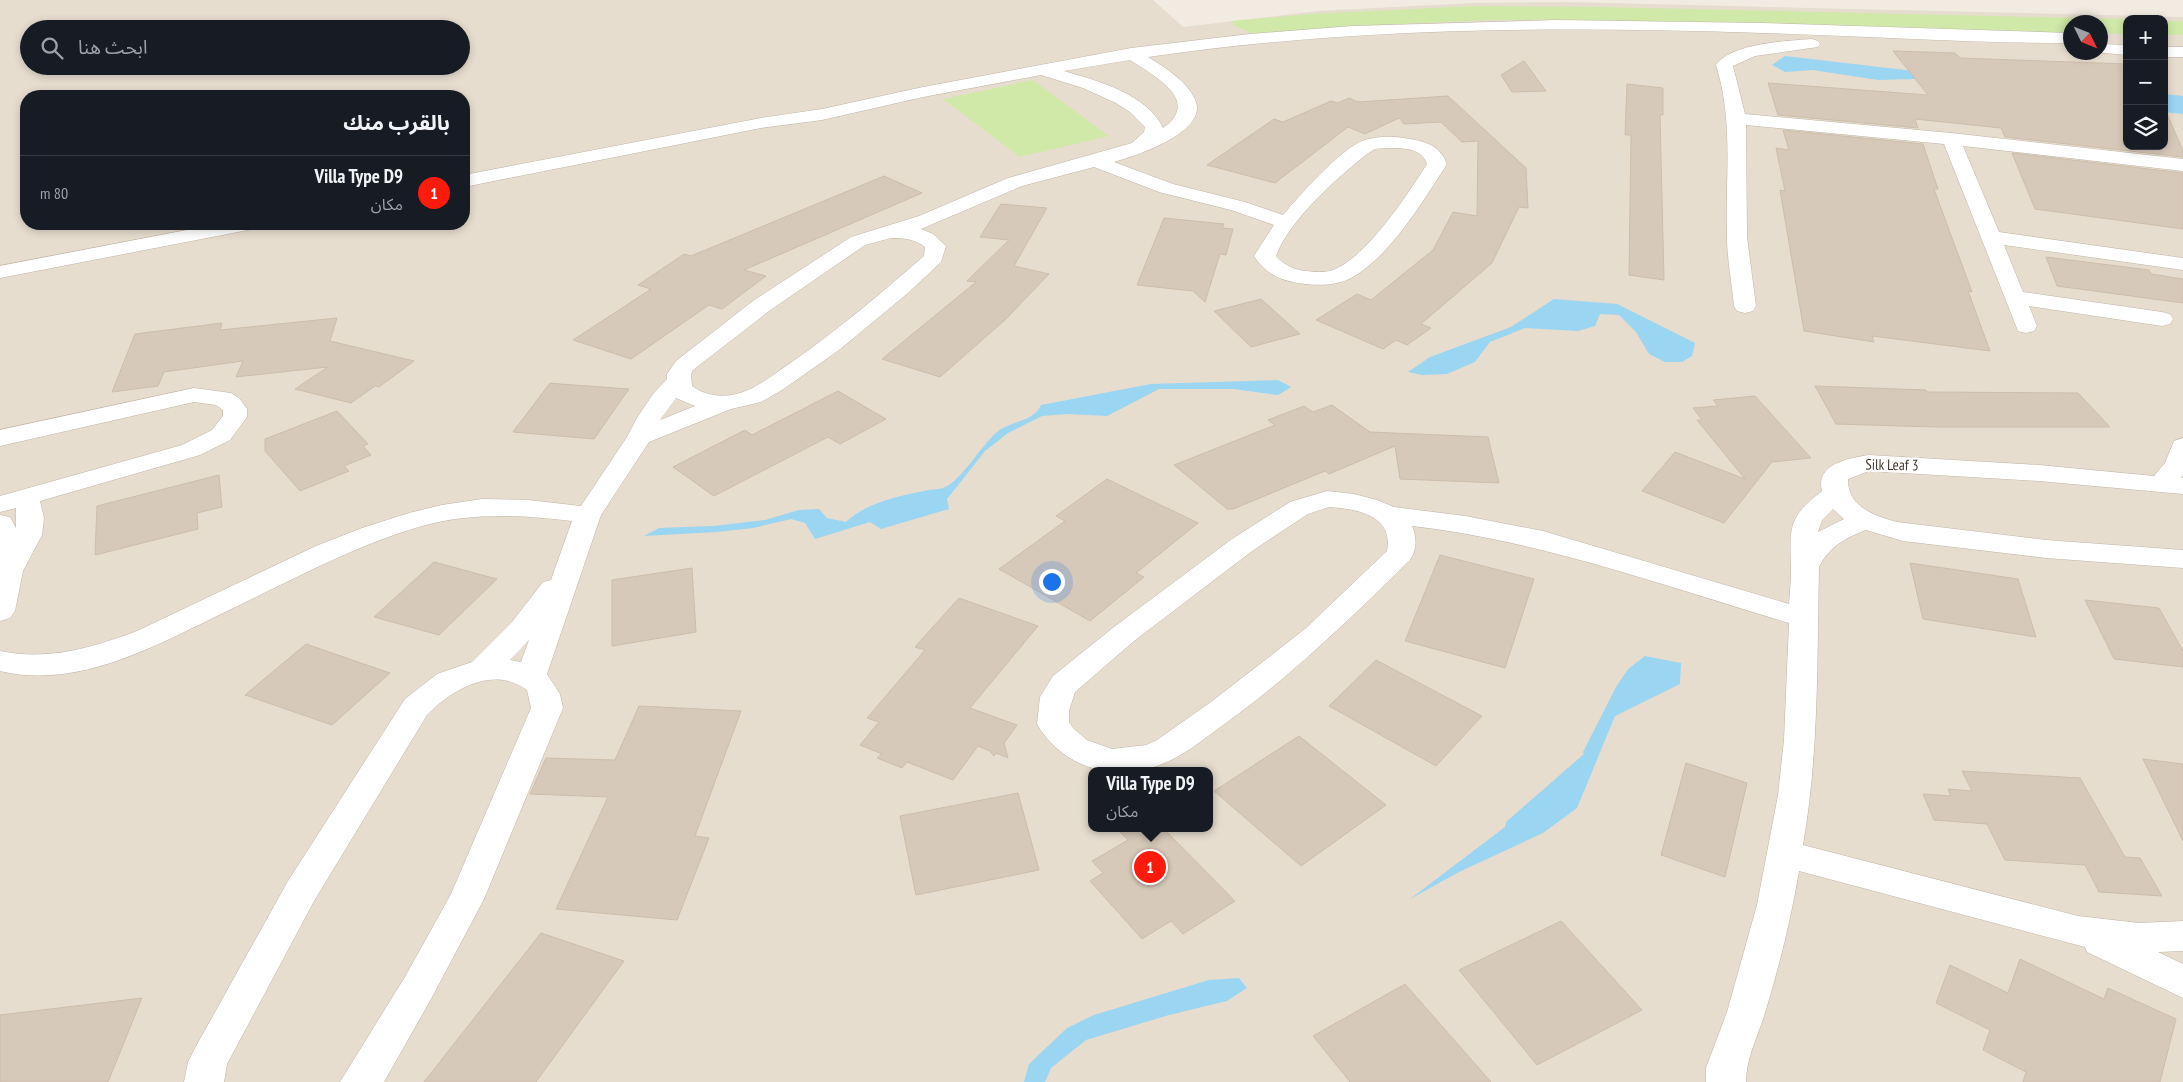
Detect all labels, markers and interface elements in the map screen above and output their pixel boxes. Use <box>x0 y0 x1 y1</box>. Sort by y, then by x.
north arrow <box>2063 15 2108 60</box>
map controls <box>2123 15 2168 150</box>
button: + <box>2123 15 2168 60</box>
search box <box>20 20 470 75</box>
icon: search <box>38 34 66 62</box>
text: ابحث هنا <box>78 35 147 59</box>
button: − <box>2123 60 2168 105</box>
button: layers <box>2123 105 2168 150</box>
text: بالقرب منك <box>343 109 450 136</box>
text: Villa Type D9 <box>314 164 403 188</box>
text: 80 m <box>40 183 68 203</box>
text: 1 <box>430 183 438 203</box>
text: مكان <box>371 194 403 214</box>
street label: Silk Leaf 3 <box>1865 455 1919 474</box>
your location <box>1039 569 1065 595</box>
popup <box>1088 767 1213 832</box>
text: Villa Type D9 <box>1106 771 1195 795</box>
text: مكان <box>1106 801 1138 821</box>
pin: 1 <box>1134 848 1166 886</box>

